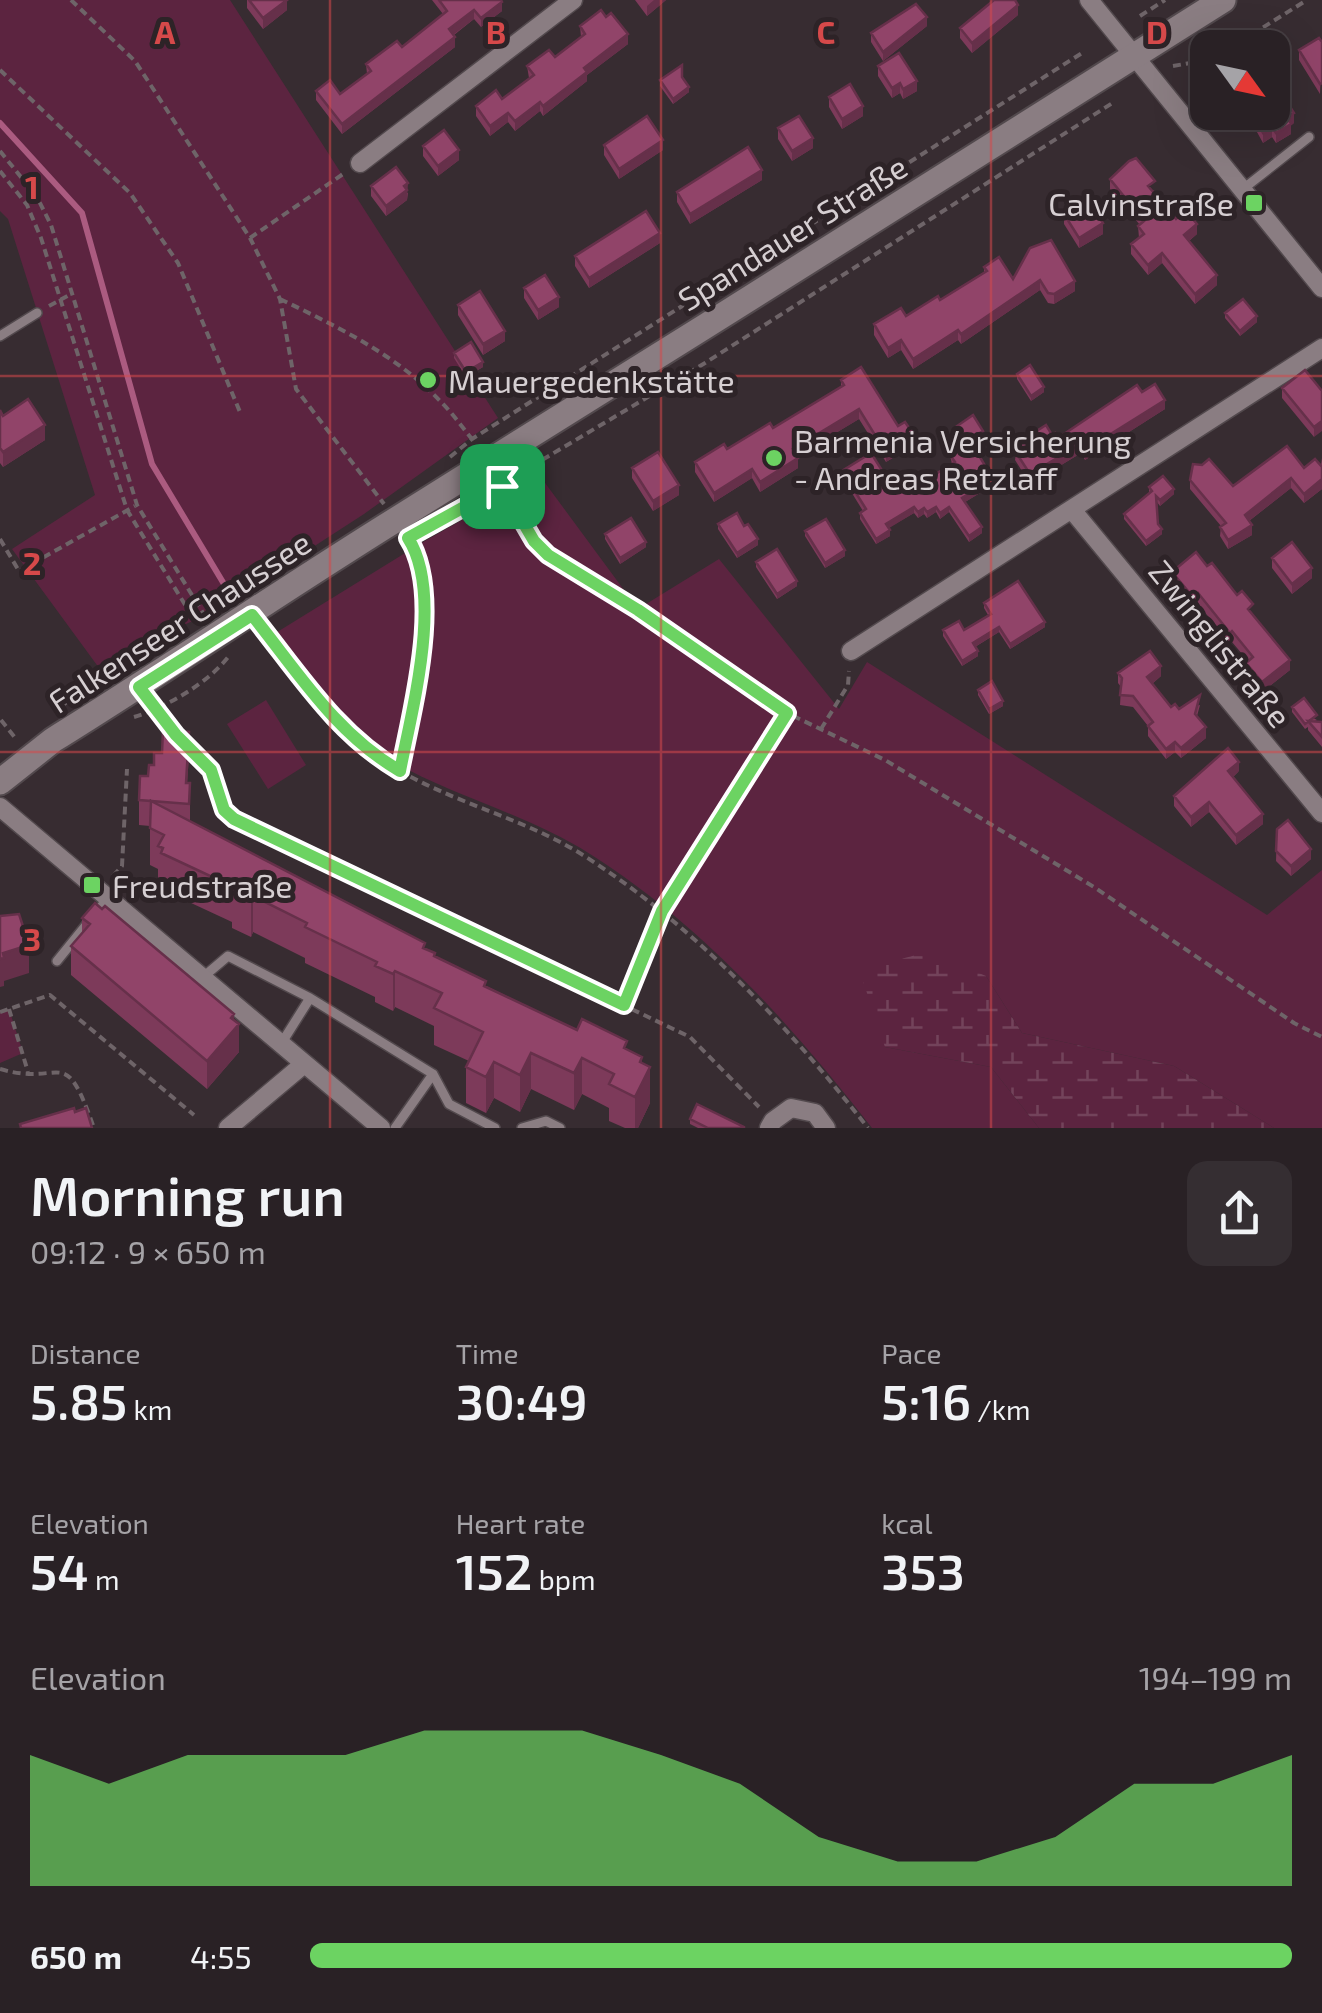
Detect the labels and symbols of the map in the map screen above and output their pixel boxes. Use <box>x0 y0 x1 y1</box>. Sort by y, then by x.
text: A <box>155 12 176 50</box>
text: B <box>486 12 506 50</box>
text: C <box>817 12 835 50</box>
text: D <box>1146 12 1168 50</box>
north arrow <box>1190 30 1290 130</box>
street label: Spandauer Straße <box>671 146 913 318</box>
text: 1 <box>25 167 39 205</box>
place label: Calvinstraße <box>1048 184 1234 222</box>
marker: Calvinstraße <box>1243 192 1265 214</box>
place label: Mauergedenkstätte <box>448 361 735 399</box>
marker: Mauergedenkstätte <box>417 369 439 391</box>
place label: Barmenia Versicherung - Andreas Retzlaff <box>794 421 1131 496</box>
pin <box>460 444 545 529</box>
marker: Barmenia Versicherung - Andreas Retzlaff <box>763 447 785 469</box>
street label: Falkenseer Chaussee <box>41 522 317 720</box>
text: 2 <box>23 543 41 581</box>
street label: Zwinglistraße <box>1142 552 1300 734</box>
place label: Freudstraße <box>112 866 293 904</box>
marker: Freudstraße <box>81 874 103 896</box>
text: 3 <box>23 919 41 957</box>

